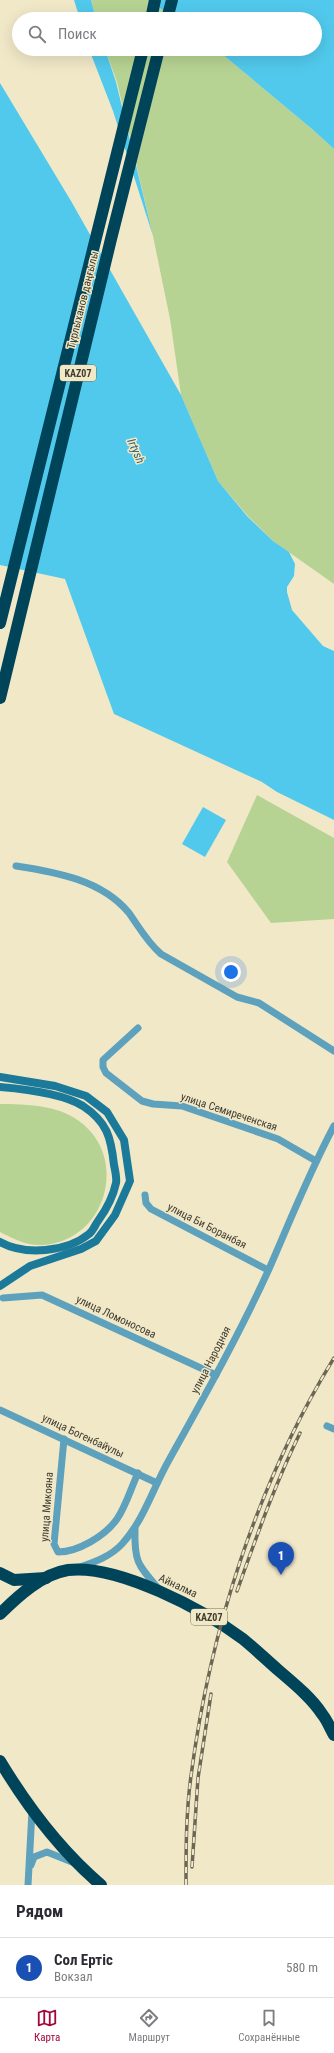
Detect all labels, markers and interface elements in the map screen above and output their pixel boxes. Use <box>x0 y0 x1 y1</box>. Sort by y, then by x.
search box <box>12 12 322 56</box>
icon: search <box>26 23 48 45</box>
text: Поиск <box>58 25 97 43</box>
street label: Тұрлыханов даңғылы <box>65 250 101 350</box>
road number: KAZ07 <box>60 365 96 381</box>
water label: Irtysh <box>124 436 148 466</box>
your location <box>221 962 241 982</box>
street label: улица Семиреченская <box>179 1090 279 1134</box>
street label: улица Би Боранбая <box>165 1200 249 1252</box>
street label: улица Ломоносова <box>74 1293 158 1341</box>
street label: улица Народная <box>188 1324 234 1396</box>
street label: улица Богенбайулы <box>40 1411 126 1461</box>
street label: улица Микояна <box>38 1472 56 1542</box>
pin: 1 <box>268 1542 294 1575</box>
street label: Айналма <box>157 1571 199 1601</box>
road number: KAZ07 <box>191 1609 227 1625</box>
text: Рядом <box>16 1901 63 1921</box>
text: Сол Ертіс <box>54 1951 113 1969</box>
text: 1 <box>26 1960 32 1975</box>
text: 580 m <box>286 1960 318 1975</box>
text: Вокзал <box>54 1969 93 1984</box>
tab: Карта <box>34 2007 60 2044</box>
tab: Маршрут <box>129 2007 170 2044</box>
tab: Сохранённые <box>238 2007 300 2044</box>

